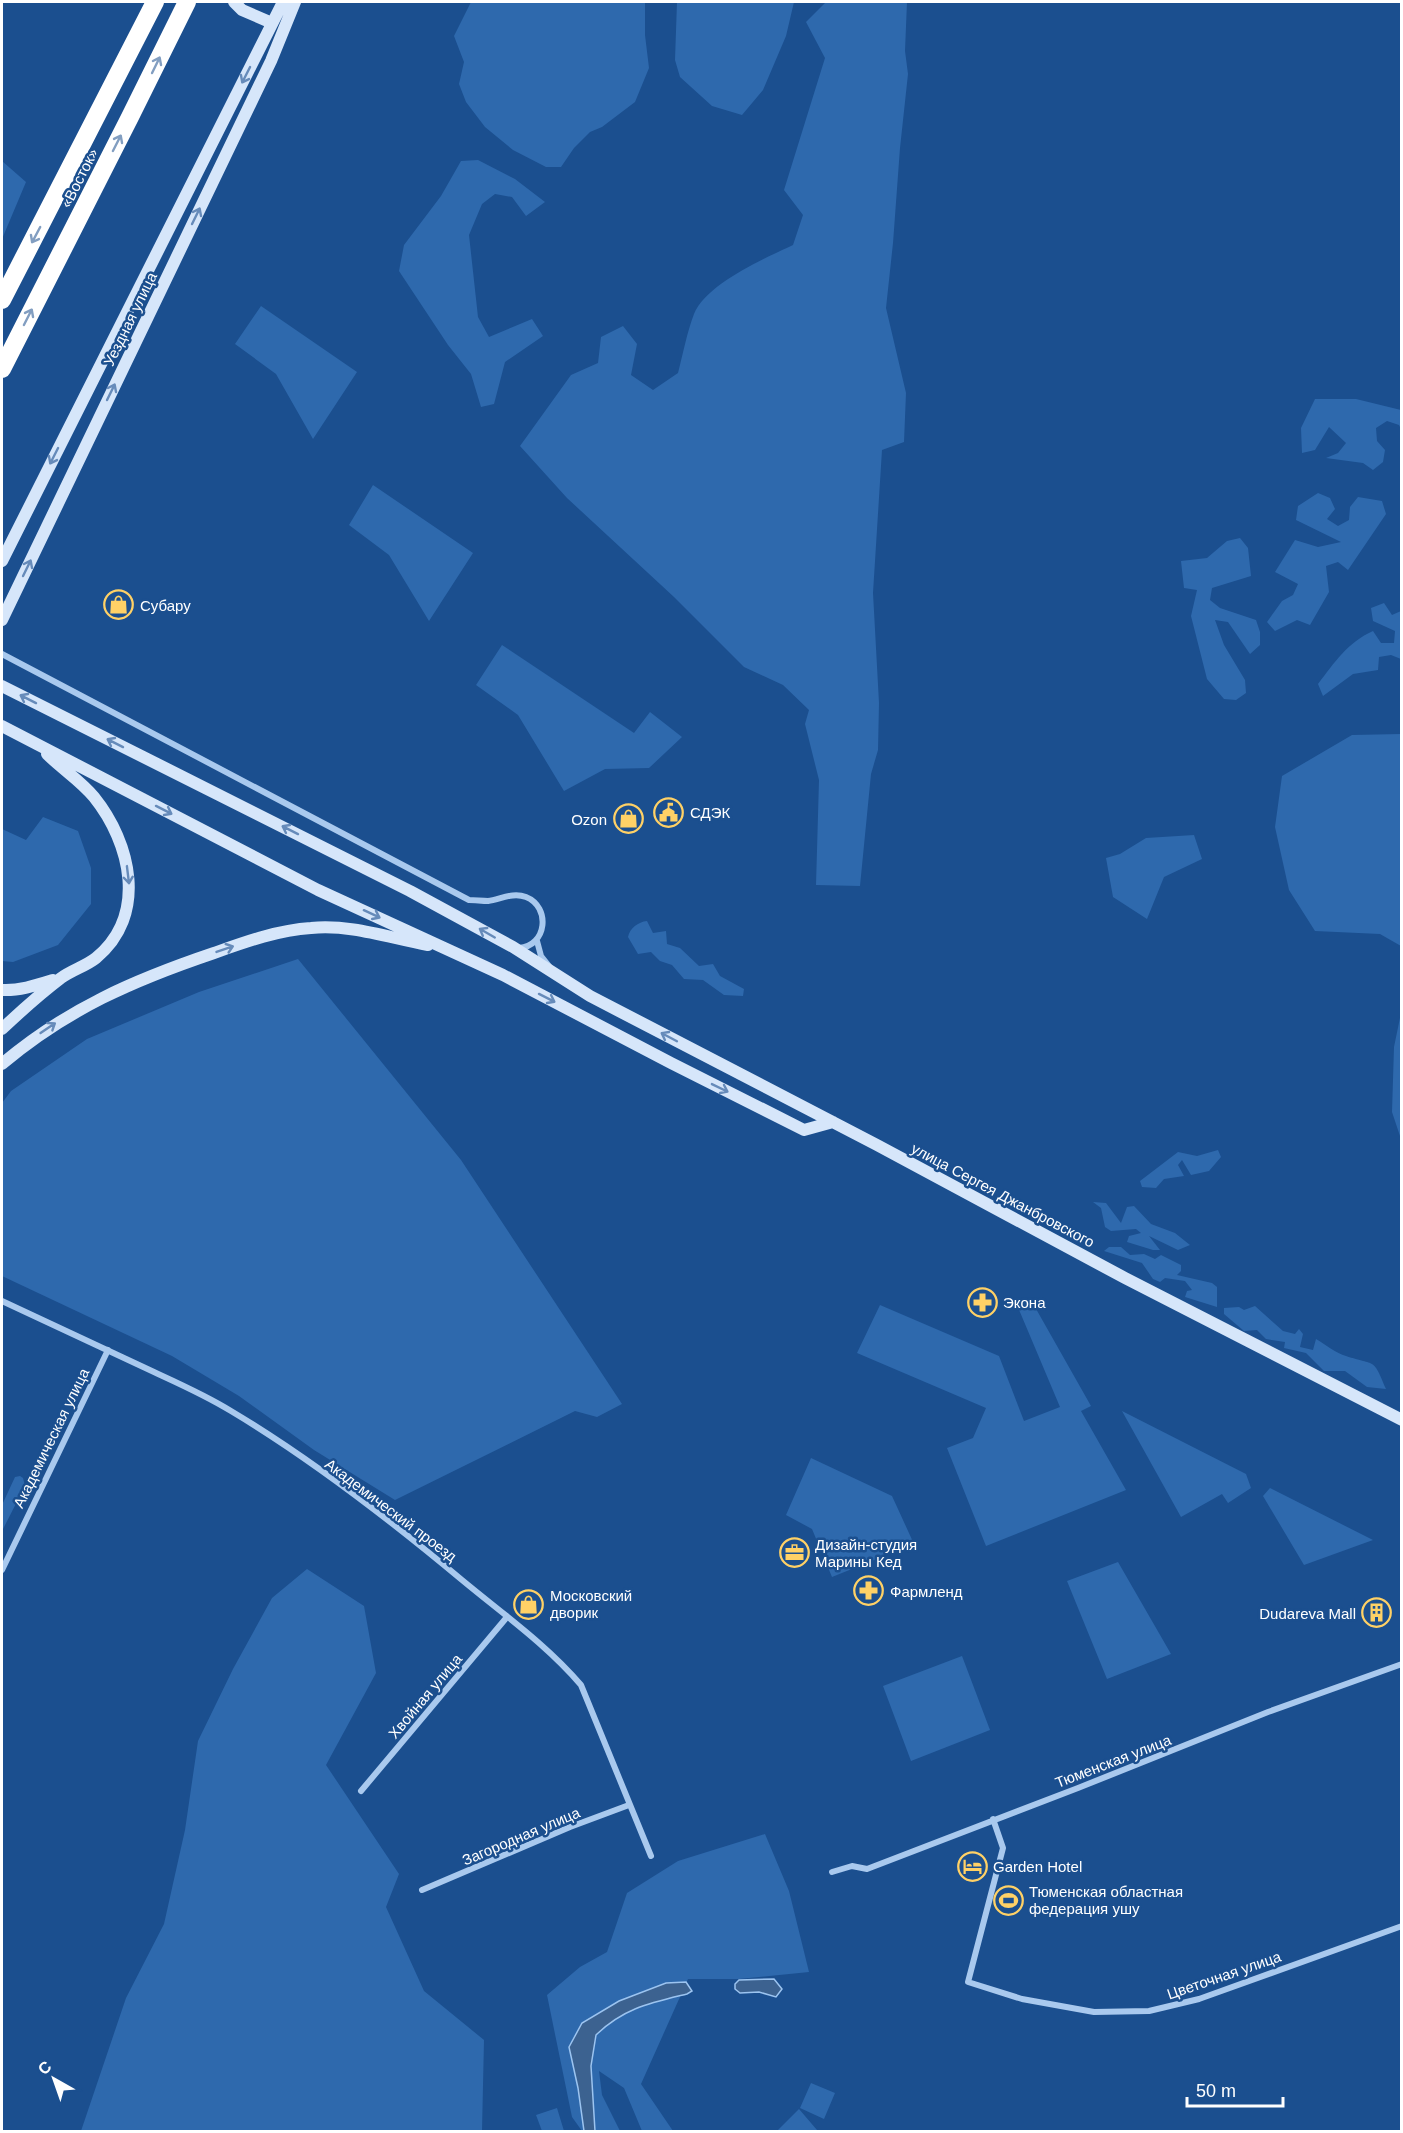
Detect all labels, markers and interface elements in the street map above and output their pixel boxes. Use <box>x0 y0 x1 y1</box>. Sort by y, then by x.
one-way arrow <box>150 56 162 74</box>
one-way arrow <box>239 66 251 84</box>
one-way arrow <box>112 135 123 153</box>
street label: «Восток» <box>57 146 101 210</box>
one-way arrow <box>190 208 202 226</box>
one-way arrow <box>30 225 41 243</box>
street label: Уездная улица <box>100 269 160 369</box>
one-way arrow <box>22 309 34 326</box>
one-way arrow <box>106 383 118 401</box>
one-way arrow <box>48 447 60 465</box>
one-way arrow <box>21 559 33 577</box>
shop icon: Субару <box>103 589 135 621</box>
place label: Субару <box>140 597 191 614</box>
one-way arrow <box>19 693 37 705</box>
one-way arrow <box>107 737 125 749</box>
public building icon: СДЭК <box>653 796 685 828</box>
shop icon: Ozon <box>612 803 644 835</box>
one-way arrow <box>155 804 172 816</box>
place label: СДЭК <box>690 804 730 821</box>
place label: Ozon <box>571 811 607 828</box>
one-way arrow <box>281 824 299 836</box>
one-way arrow <box>123 865 134 884</box>
one-way arrow <box>362 909 380 920</box>
one-way arrow <box>479 926 496 938</box>
one-way arrow <box>215 943 234 954</box>
one-way arrow <box>538 993 556 1004</box>
one-way arrow <box>39 1022 56 1034</box>
one-way arrow <box>661 1030 679 1042</box>
one-way arrow <box>711 1083 729 1094</box>
street label: улица Сергея Джанбровского <box>909 1139 1097 1251</box>
pharmacy icon: Экона <box>966 1286 998 1318</box>
place label: Экона <box>1003 1294 1046 1311</box>
street label: Академическая улица <box>10 1365 93 1511</box>
street label: Академический проезд <box>322 1455 460 1565</box>
place label: Дизайн-студия Марины Кед <box>815 1536 917 1570</box>
office icon: Дизайн-студия Марины Кед <box>778 1537 810 1569</box>
pharmacy icon: Фармленд <box>853 1575 885 1607</box>
place label: Фармленд <box>890 1583 963 1600</box>
place label: Московский дворик <box>550 1587 632 1621</box>
shop icon: Московский дворик <box>513 1588 545 1620</box>
building icon: Dudareva Mall <box>1361 1597 1393 1629</box>
place label: Dudareva Mall <box>1259 1605 1356 1622</box>
street label: Хвойная улица <box>385 1650 466 1742</box>
street label: Тюменская улица <box>1053 1731 1174 1791</box>
street label: Загородная улица <box>460 1803 583 1868</box>
hotel icon: Garden Hotel <box>956 1850 988 1882</box>
place label: Garden Hotel <box>993 1858 1082 1875</box>
place label: Тюменская областная федерация ушу <box>1029 1883 1183 1917</box>
sports icon: Тюменская областная федерация ушу <box>992 1884 1024 1916</box>
street label: Цветочная улица <box>1165 1947 1284 2002</box>
north arrow <box>24 2049 84 2109</box>
text: С <box>35 2057 55 2078</box>
scale bar <box>1187 2070 1283 2108</box>
text: 50 m <box>1196 2081 1236 2101</box>

